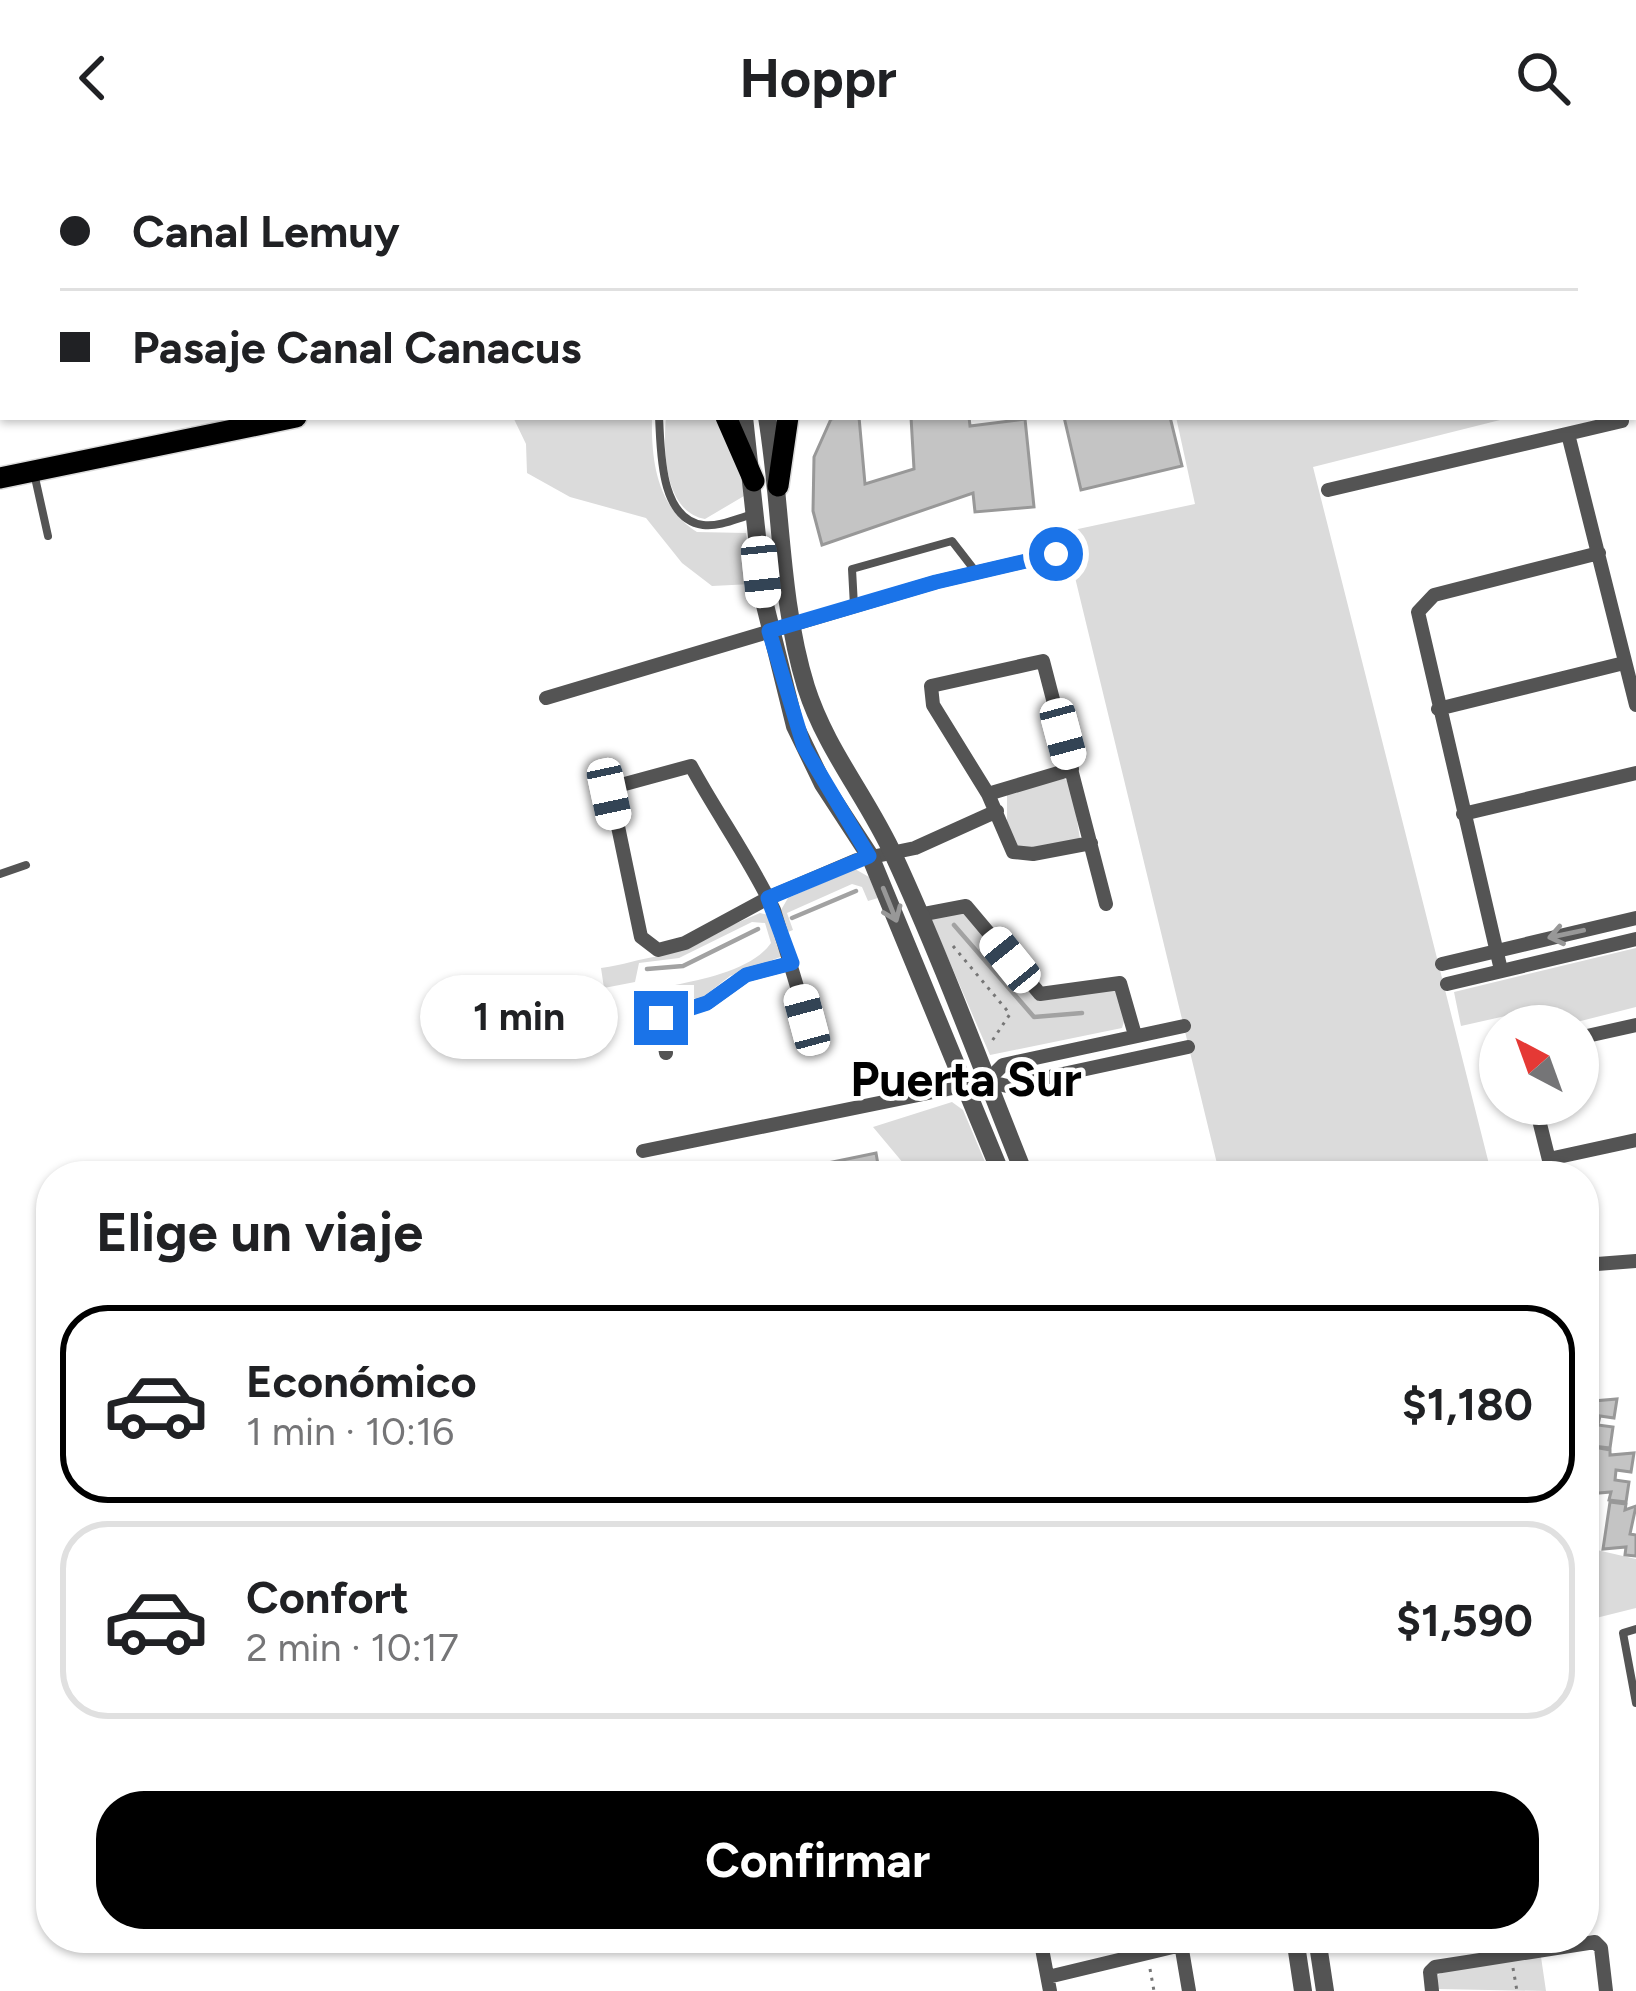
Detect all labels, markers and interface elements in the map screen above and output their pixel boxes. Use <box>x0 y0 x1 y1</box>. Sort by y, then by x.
icon: back <box>60 45 126 111</box>
icon: search <box>1510 45 1576 111</box>
text: Hoppr <box>739 46 897 111</box>
text: Canal Lemuy <box>132 204 400 258</box>
text: Pasaje Canal Canacus <box>132 320 582 374</box>
route start <box>1029 527 1083 581</box>
car <box>739 534 783 610</box>
car <box>1036 695 1090 773</box>
car <box>584 755 634 833</box>
one-way arrow <box>881 885 903 922</box>
car <box>973 921 1047 999</box>
one-way arrow <box>1548 923 1586 946</box>
callout: 1 min <box>421 976 619 1060</box>
car <box>780 981 834 1059</box>
route end <box>634 991 688 1045</box>
text: 1 min <box>473 993 565 1040</box>
north arrow <box>1479 1005 1599 1125</box>
map controls <box>1479 1005 1599 1125</box>
district label: Puerta Sur <box>850 1050 1082 1108</box>
text: Elige un viaje <box>96 1200 423 1265</box>
icon: car <box>102 1350 210 1458</box>
text: Económico <box>246 1354 477 1408</box>
text: $1,180 <box>1402 1377 1533 1431</box>
text: 1 min · 10:16 <box>246 1408 454 1455</box>
icon: car <box>102 1566 210 1674</box>
text: Confort <box>246 1570 409 1624</box>
text: $1,590 <box>1396 1593 1533 1647</box>
text: 2 min · 10:17 <box>246 1624 459 1671</box>
button: Confirmar <box>96 1791 1539 1929</box>

